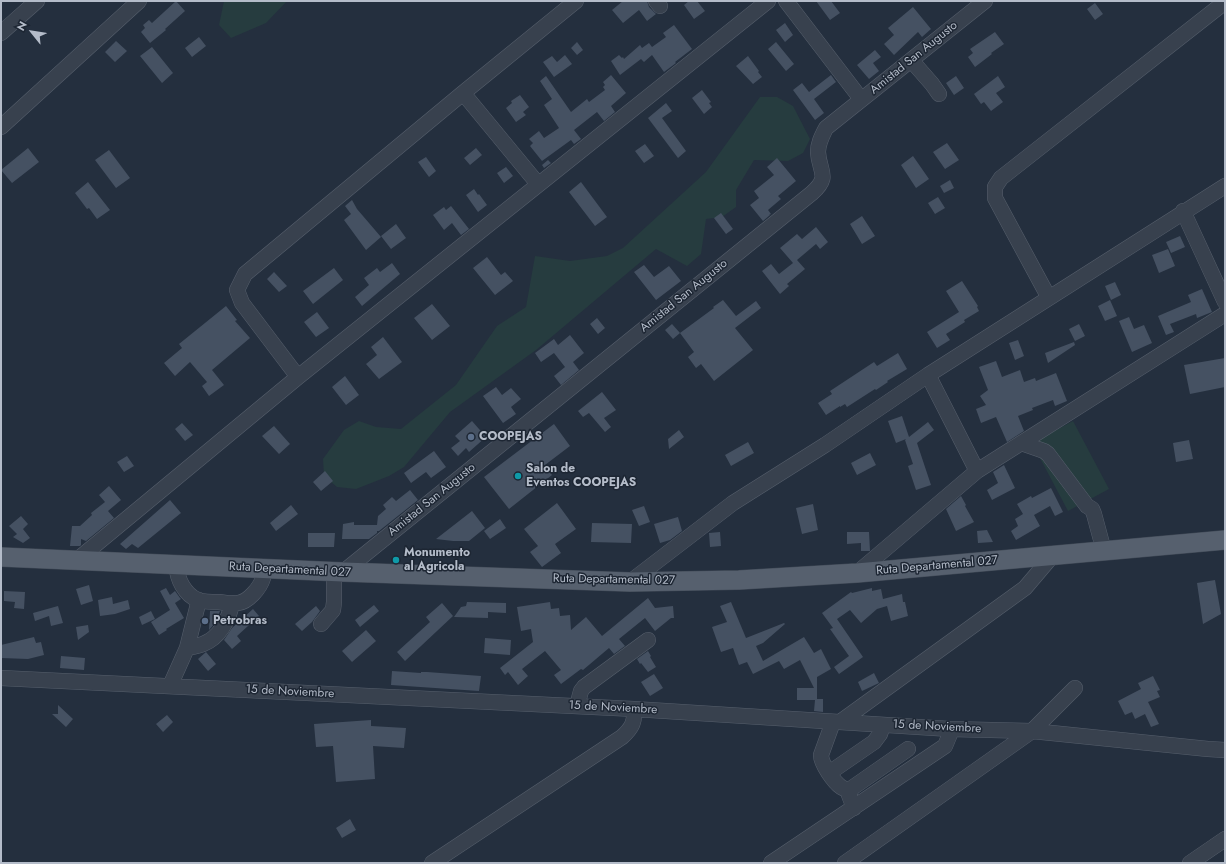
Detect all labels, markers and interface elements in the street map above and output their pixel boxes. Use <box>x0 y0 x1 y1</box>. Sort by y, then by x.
north arrow <box>12 12 52 52</box>
text: N <box>12 18 31 34</box>
street label: Amistad San Augusto <box>868 18 960 98</box>
street label: Amistad San Augusto <box>638 256 730 336</box>
place label: COOPEJAS <box>479 430 542 444</box>
marker: COOPEJAS <box>466 432 476 442</box>
street label: Amistad San Augusto <box>386 460 478 540</box>
place label: Salon de Eventos COOPEJAS <box>526 462 636 490</box>
marker: Salon de Eventos COOPEJAS <box>513 471 523 481</box>
place label: Monumento al Agricola <box>404 546 470 574</box>
street label: Ruta Departamental 027 <box>876 554 998 578</box>
marker: Monumento al Agricola <box>391 555 401 565</box>
street label: Ruta Departamental 027 <box>229 560 351 580</box>
street label: Ruta Departamental 027 <box>553 572 675 588</box>
place label: Petrobras <box>213 614 267 628</box>
marker: Petrobras <box>200 616 210 626</box>
street label: 15 de Noviembre <box>245 682 335 702</box>
street label: 15 de Noviembre <box>568 698 658 718</box>
street label: 15 de Noviembre <box>892 717 982 737</box>

